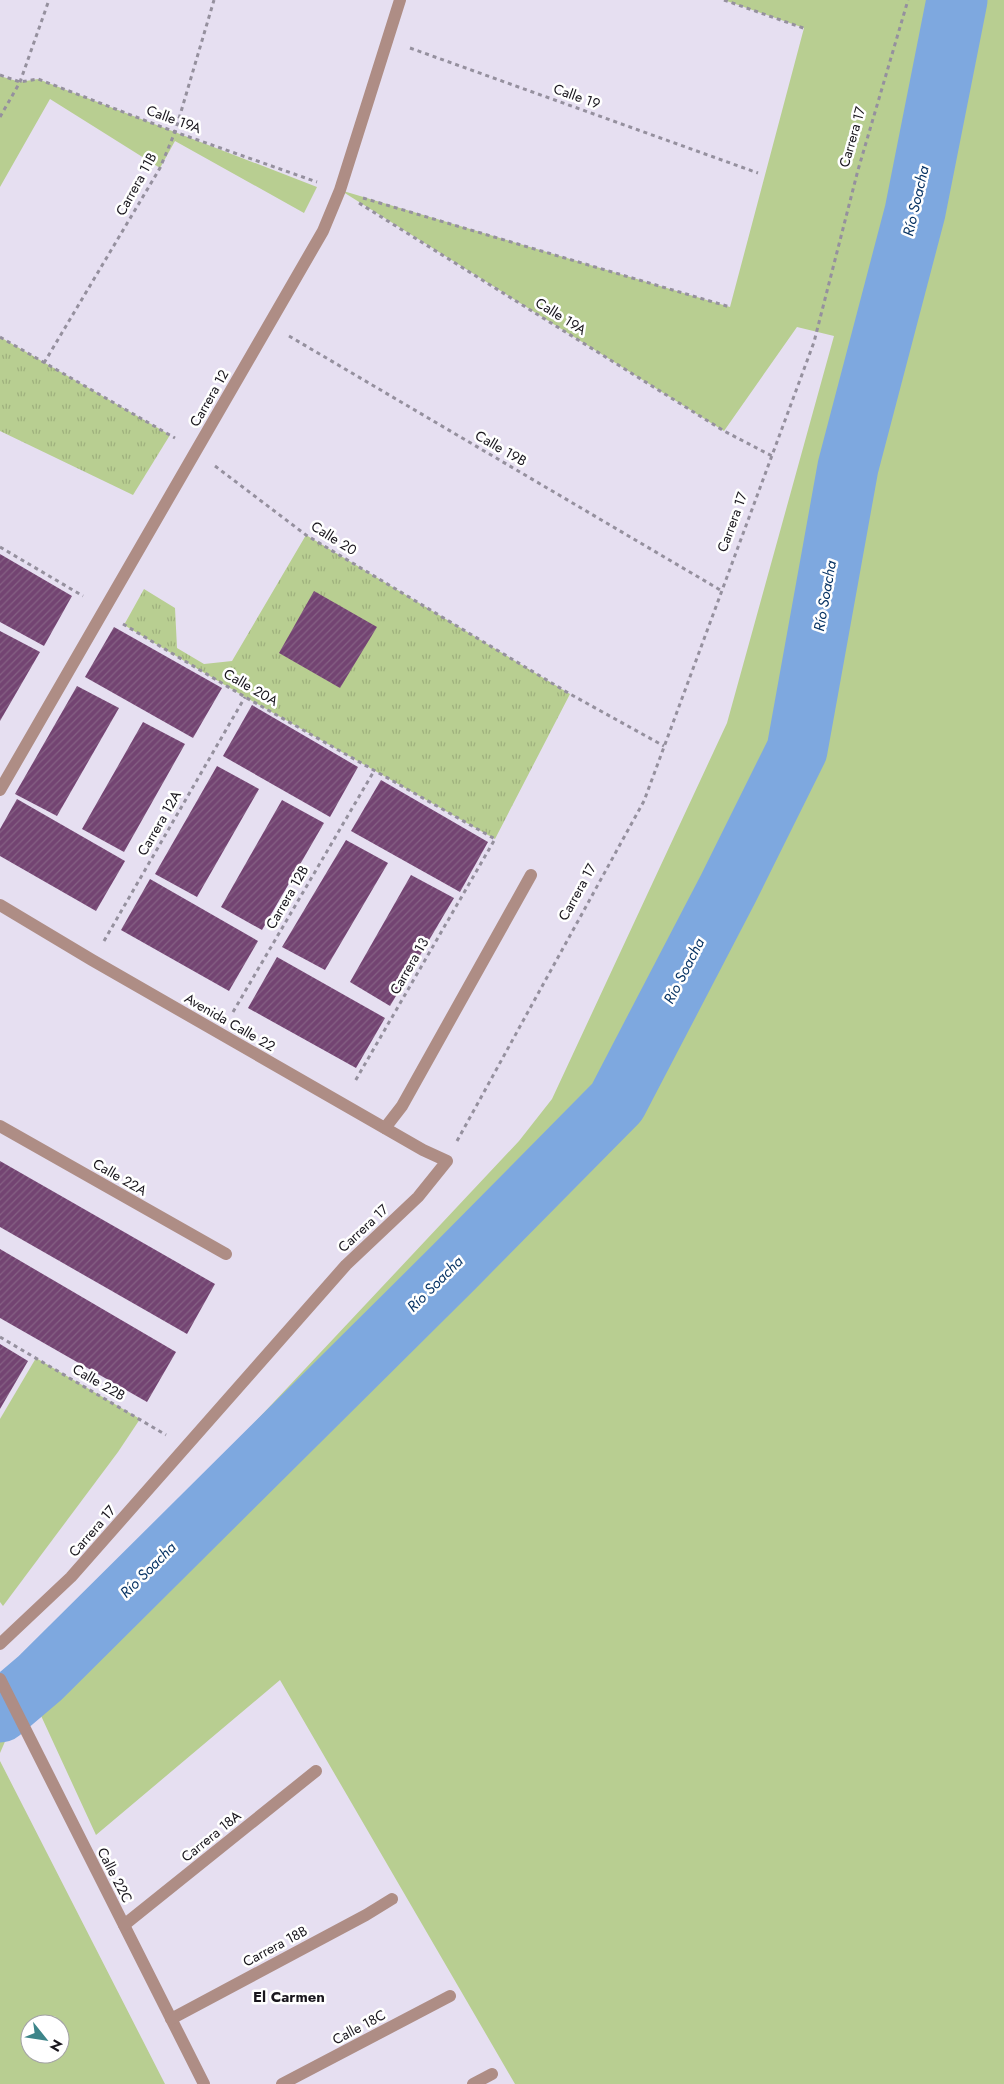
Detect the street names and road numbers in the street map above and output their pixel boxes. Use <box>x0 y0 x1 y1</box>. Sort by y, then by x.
street label: Calle 19 <box>551 78 603 114</box>
street label: Calle 19A <box>144 100 205 138</box>
street label: Carrera 17 <box>834 104 870 170</box>
street label: Carrera 11B <box>111 149 162 219</box>
street label: Calle 19A <box>532 292 591 340</box>
street label: Carrera 12 <box>185 366 233 430</box>
street label: Calle 19B <box>472 425 531 471</box>
street label: Carrera 17 <box>712 489 752 555</box>
street label: Calle 20 <box>307 516 361 560</box>
street label: Calle 20A <box>220 663 283 711</box>
street label: Carrera 12A <box>132 786 186 859</box>
street label: Carrera 17 <box>553 859 601 924</box>
street label: Carrera 12B <box>261 861 313 933</box>
street label: Carrera 13 <box>385 934 433 998</box>
street label: Avenida Calle 22 <box>181 988 279 1056</box>
street label: Calle 22A <box>89 1153 151 1201</box>
street label: Carrera 17 <box>333 1199 393 1257</box>
street label: Calle 22B <box>69 1359 129 1405</box>
street label: Carrera 17 <box>64 1500 120 1561</box>
street label: Carrera 18A <box>177 1805 246 1866</box>
street label: Calle 22C <box>93 1844 137 1906</box>
street label: Carrera 18B <box>239 1921 311 1971</box>
street label: Calle 18C <box>329 2005 389 2049</box>

